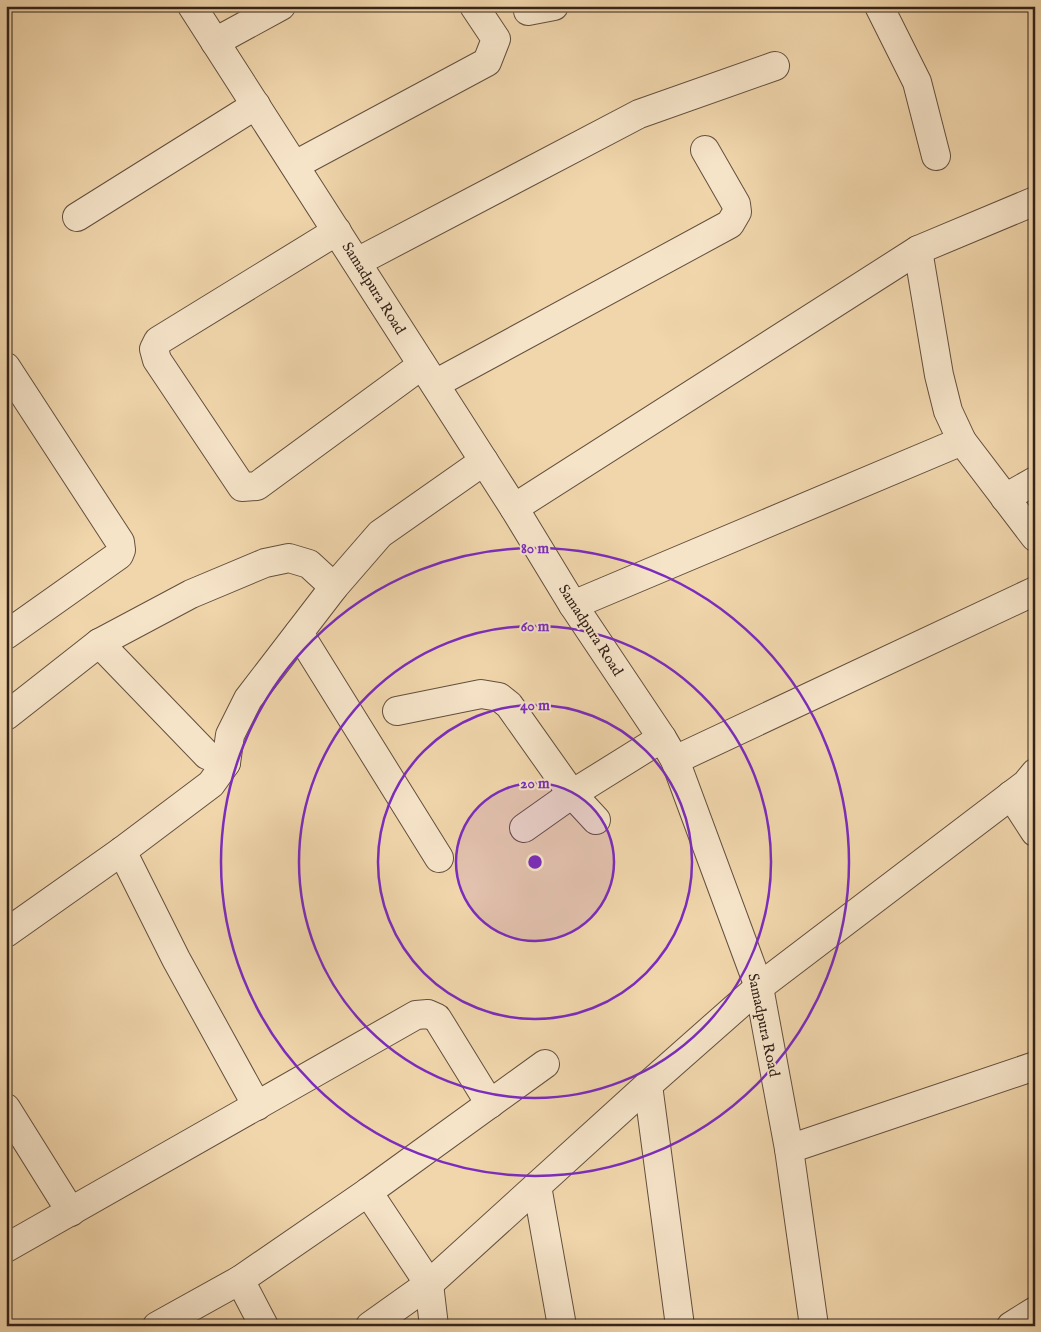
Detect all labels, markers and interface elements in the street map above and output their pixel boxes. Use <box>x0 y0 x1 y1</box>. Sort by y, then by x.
street label: Samadpura Road <box>338 239 410 339</box>
text: 80 m <box>521 539 549 558</box>
street label: Samadpura Road <box>554 581 628 680</box>
text: 60 m <box>521 617 550 636</box>
text: 40 m <box>520 696 550 715</box>
text: 20 m <box>520 774 550 793</box>
centre of rings <box>526 853 544 871</box>
street label: Samadpura Road <box>743 972 784 1080</box>

